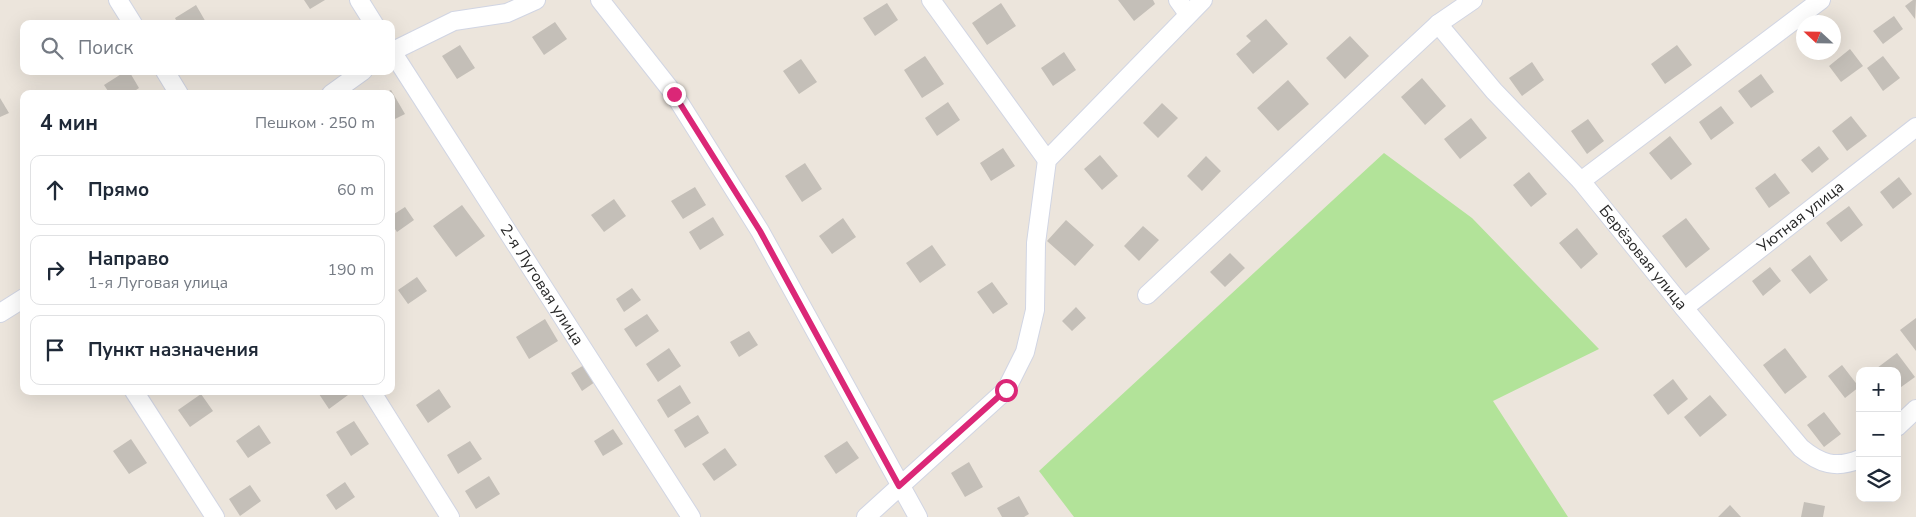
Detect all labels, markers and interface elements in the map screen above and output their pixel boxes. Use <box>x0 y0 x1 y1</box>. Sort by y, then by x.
north arrow <box>1796 15 1841 60</box>
search box <box>20 20 395 75</box>
icon: search <box>38 34 66 62</box>
text: Поиск <box>78 35 133 61</box>
route end <box>663 83 686 106</box>
text: 4 мин <box>40 109 98 137</box>
text: Пешком · 250 m <box>255 112 375 134</box>
icon: ahead <box>41 176 69 204</box>
street label: Уютная улица <box>1752 176 1849 258</box>
text: Прямо <box>88 177 149 203</box>
text: 60 m <box>337 179 374 201</box>
street label: Берёзовая улица <box>1594 200 1692 315</box>
street label: 2-я Луговая улица <box>495 220 589 350</box>
text: Направо <box>88 246 169 272</box>
icon: right <box>41 256 69 284</box>
text: 190 m <box>327 259 374 281</box>
text: 1-я Луговая улица <box>88 272 228 294</box>
icon: arrive <box>41 336 69 364</box>
text: Пункт назначения <box>88 337 259 363</box>
map controls <box>1856 367 1901 502</box>
button: + <box>1856 367 1901 412</box>
route start <box>995 379 1018 402</box>
button: − <box>1856 412 1901 457</box>
button: layers <box>1856 457 1901 502</box>

